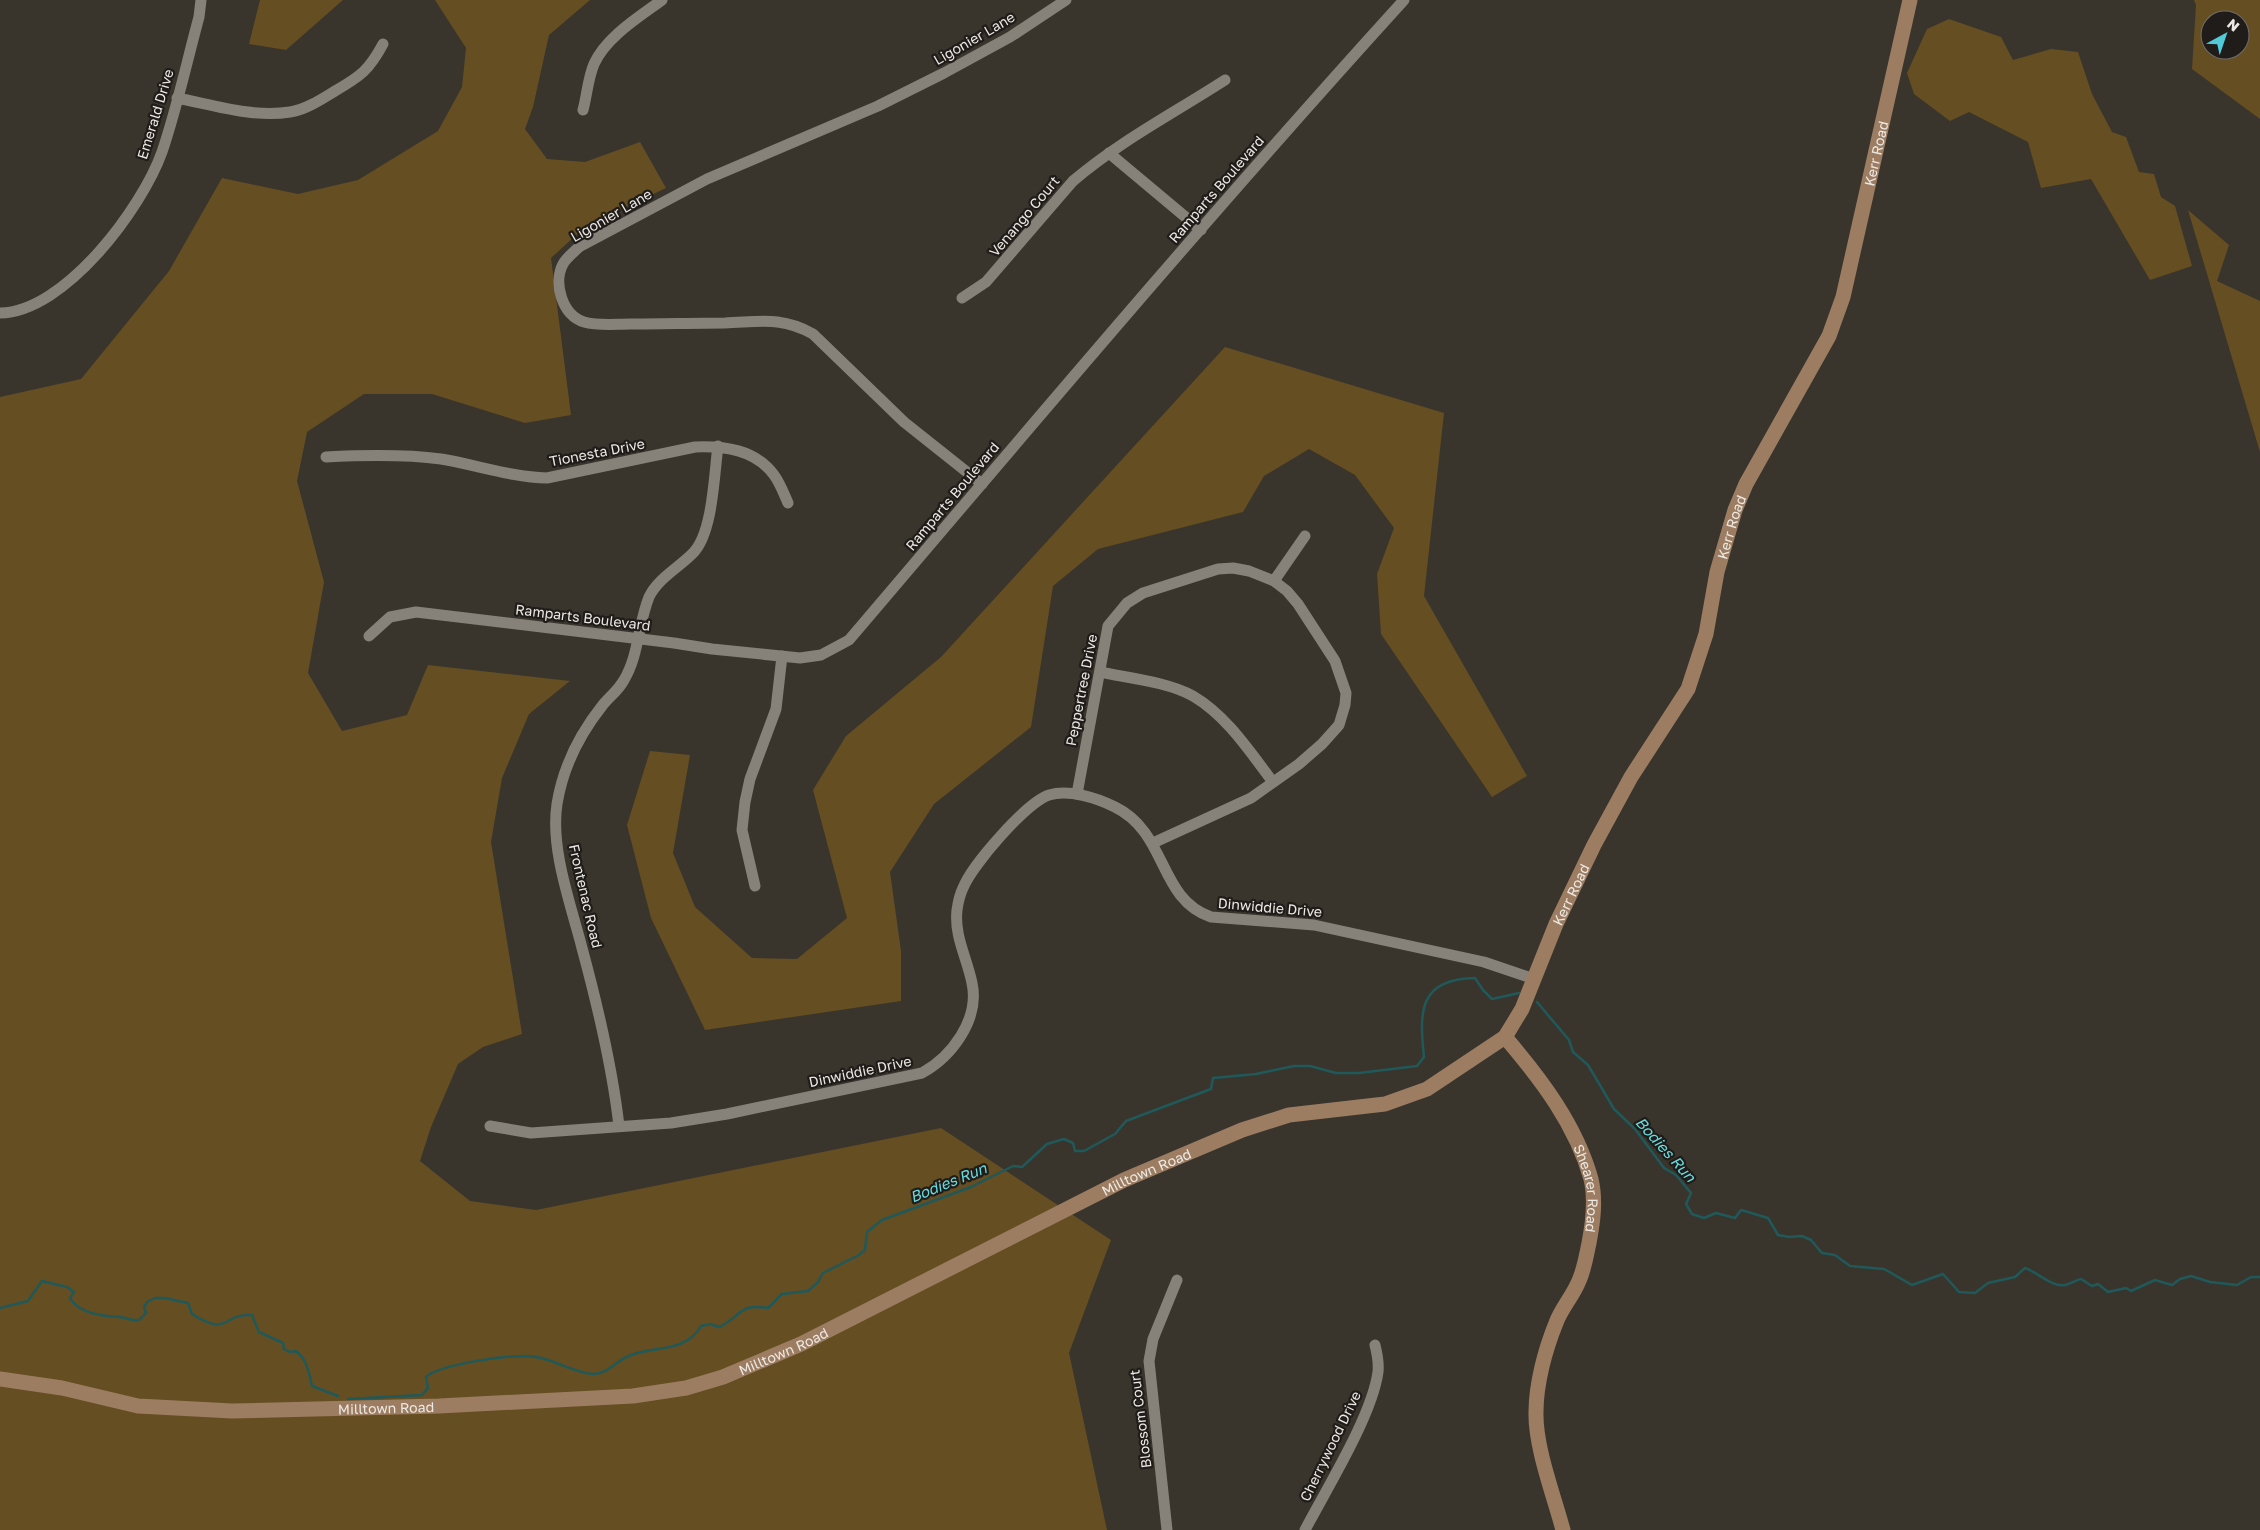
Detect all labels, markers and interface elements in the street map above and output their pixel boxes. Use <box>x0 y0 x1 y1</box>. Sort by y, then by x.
street label: Ligonier Lane <box>930 8 1018 68</box>
north arrow <box>2200 10 2250 60</box>
text: N <box>2224 15 2243 35</box>
street label: Emerald Drive <box>133 67 177 161</box>
street label: Kerr Road <box>1860 119 1891 188</box>
street label: Ramparts Boulevard <box>1165 132 1267 246</box>
street label: Venango Court <box>985 172 1063 260</box>
street label: Ligonier Lane <box>567 185 655 245</box>
street label: Tionesta Drive <box>548 434 646 470</box>
street label: Ramparts Boulevard <box>902 438 1002 554</box>
street label: Kerr Road <box>1713 492 1749 561</box>
street label: Ramparts Boulevard <box>514 600 652 634</box>
street label: Peppertree Drive <box>1062 633 1100 747</box>
street label: Frontenac Road <box>566 842 606 950</box>
street label: Kerr Road <box>1548 861 1592 928</box>
street label: Dinwiddie Drive <box>1217 894 1323 920</box>
street label: Dinwiddie Drive <box>807 1052 913 1090</box>
water label: Bodies Run <box>1632 1113 1700 1186</box>
street label: Shearer Road <box>1571 1141 1602 1234</box>
street label: Milltown Road <box>1098 1144 1193 1199</box>
water label: Bodies Run <box>907 1158 990 1205</box>
street label: Milltown Road <box>736 1323 831 1378</box>
street label: Blossom Court <box>1126 1369 1154 1469</box>
street label: Cherrywood Drive <box>1296 1388 1364 1504</box>
street label: Milltown Road <box>338 1398 434 1417</box>

